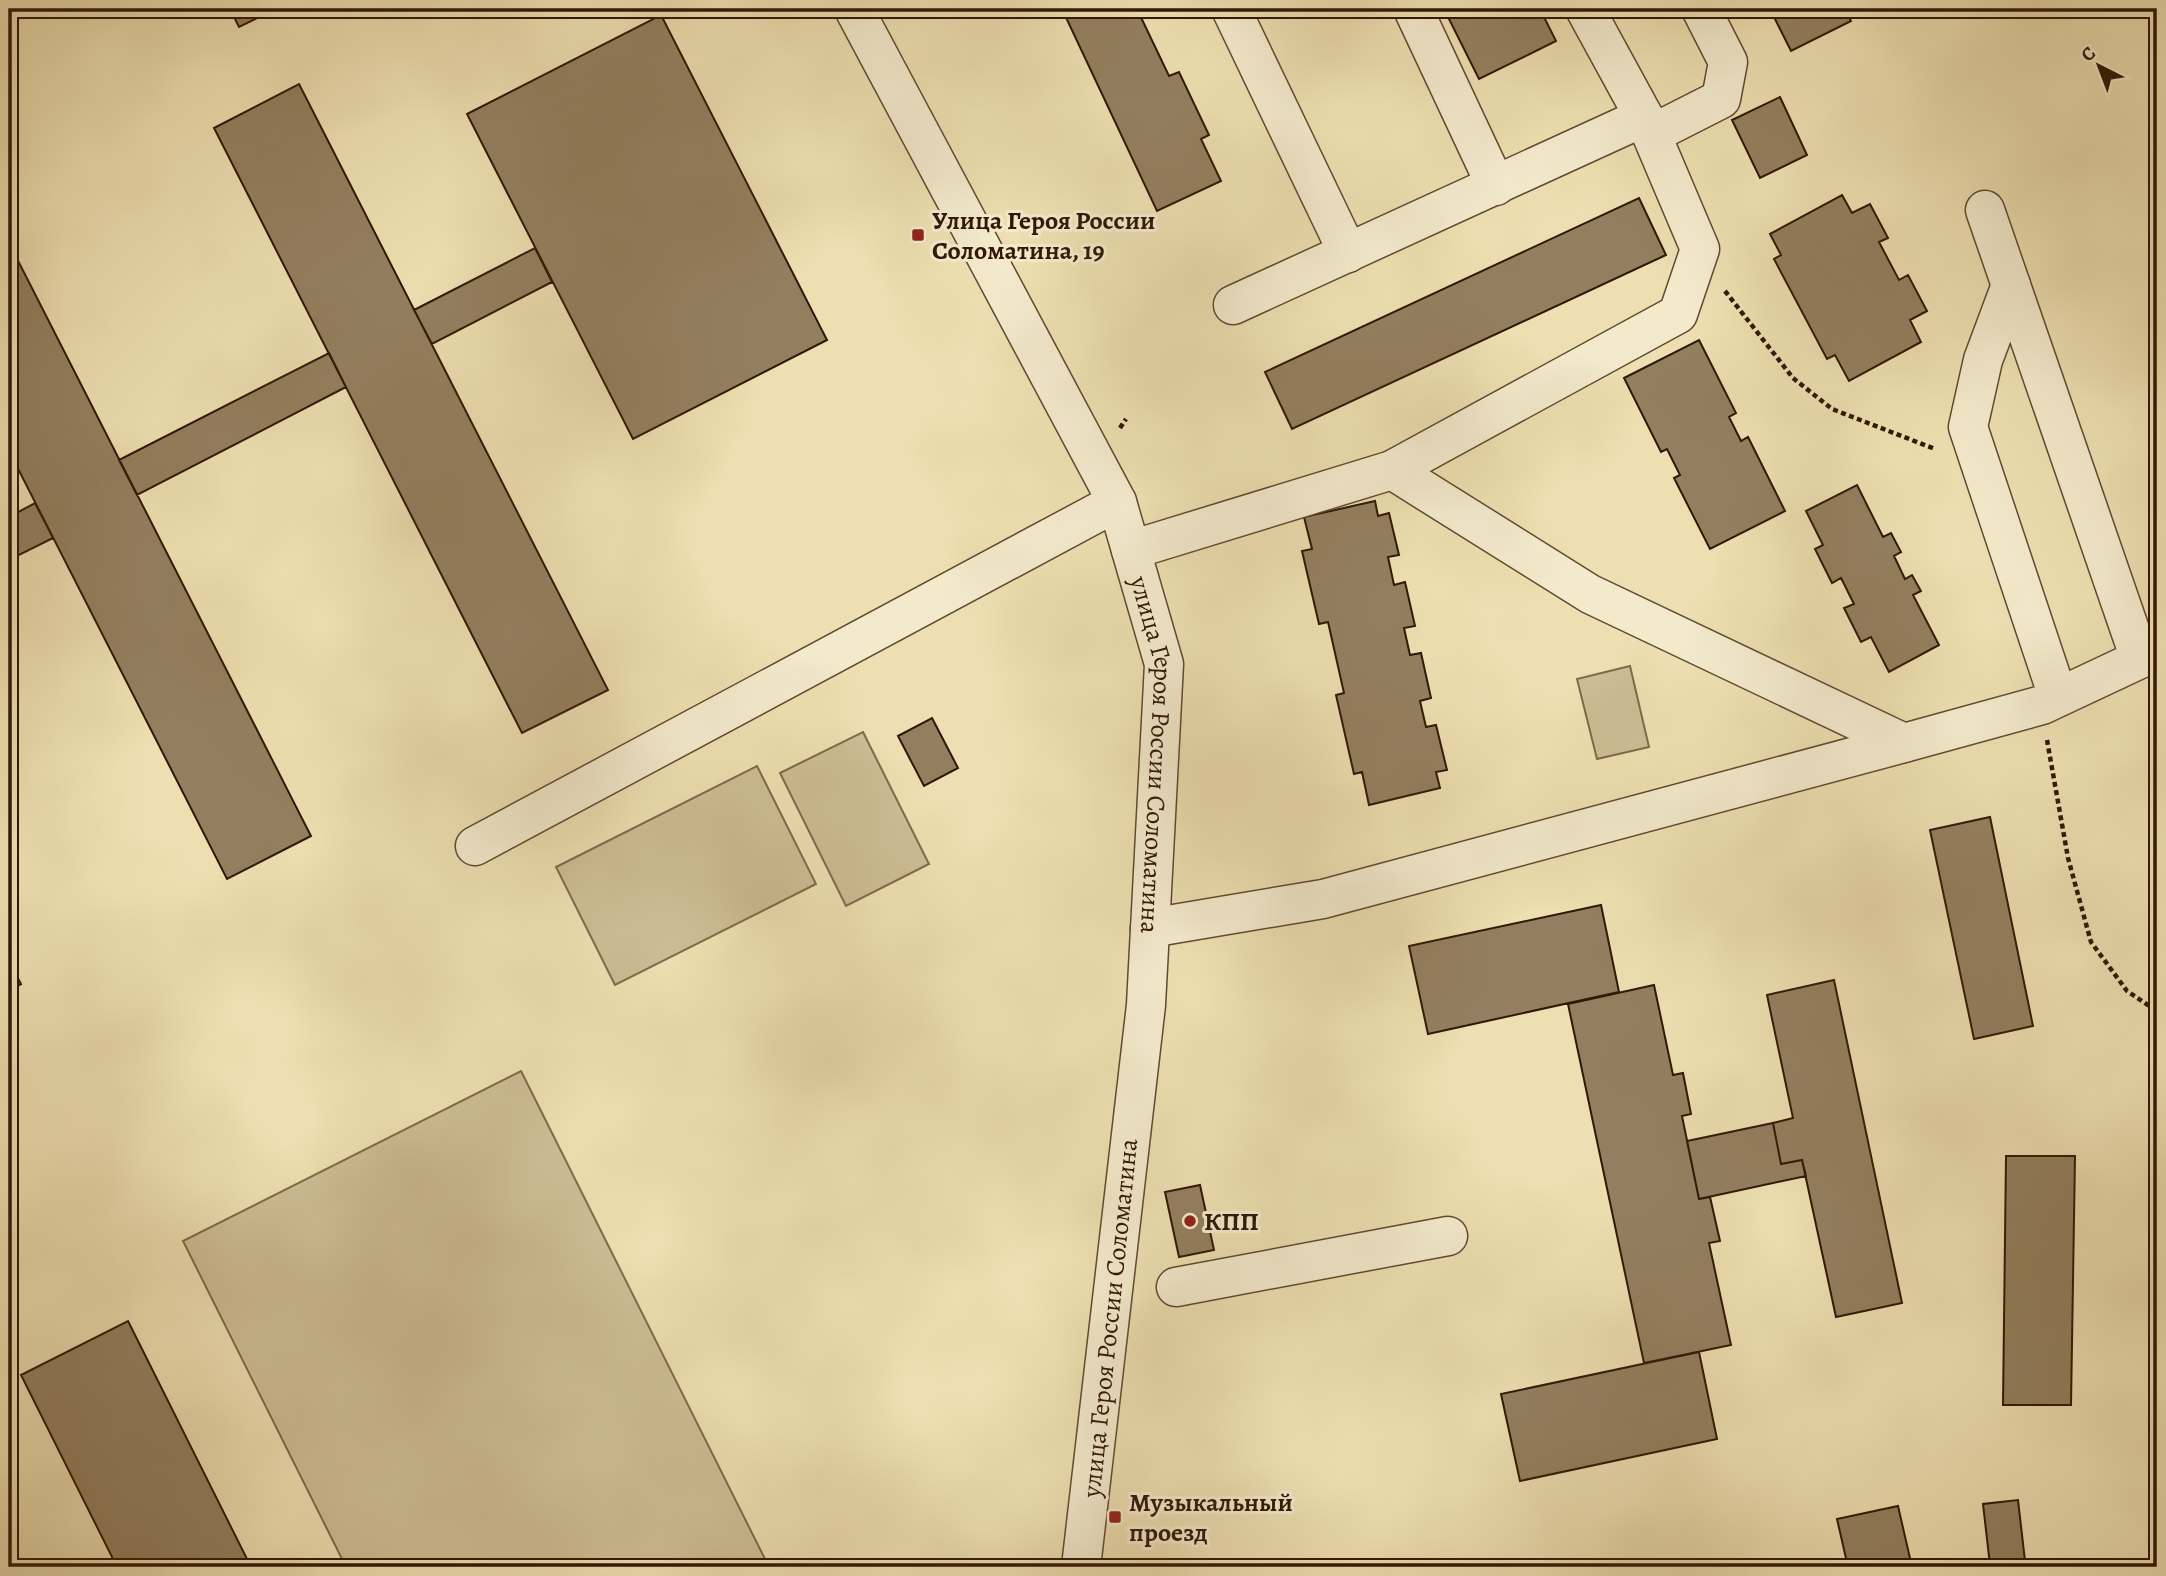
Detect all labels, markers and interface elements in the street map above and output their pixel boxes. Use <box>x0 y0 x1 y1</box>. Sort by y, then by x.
north arrow <box>2064 32 2134 102</box>
text: С <box>2075 41 2101 68</box>
place label: Улица Героя России Соломатина, 19 <box>932 203 1155 268</box>
marker: Улица Героя России Соломатина, 19 <box>910 227 926 243</box>
street label: улица Героя России Соломатина <box>1122 571 1182 935</box>
street label: улица Героя России Соломатина <box>1074 1137 1146 1500</box>
place label: КПП <box>1204 1204 1259 1239</box>
marker: КПП <box>1182 1213 1198 1229</box>
place label: Музыкальный проезд <box>1129 1485 1293 1550</box>
marker: Музыкальный проезд <box>1107 1509 1123 1525</box>

